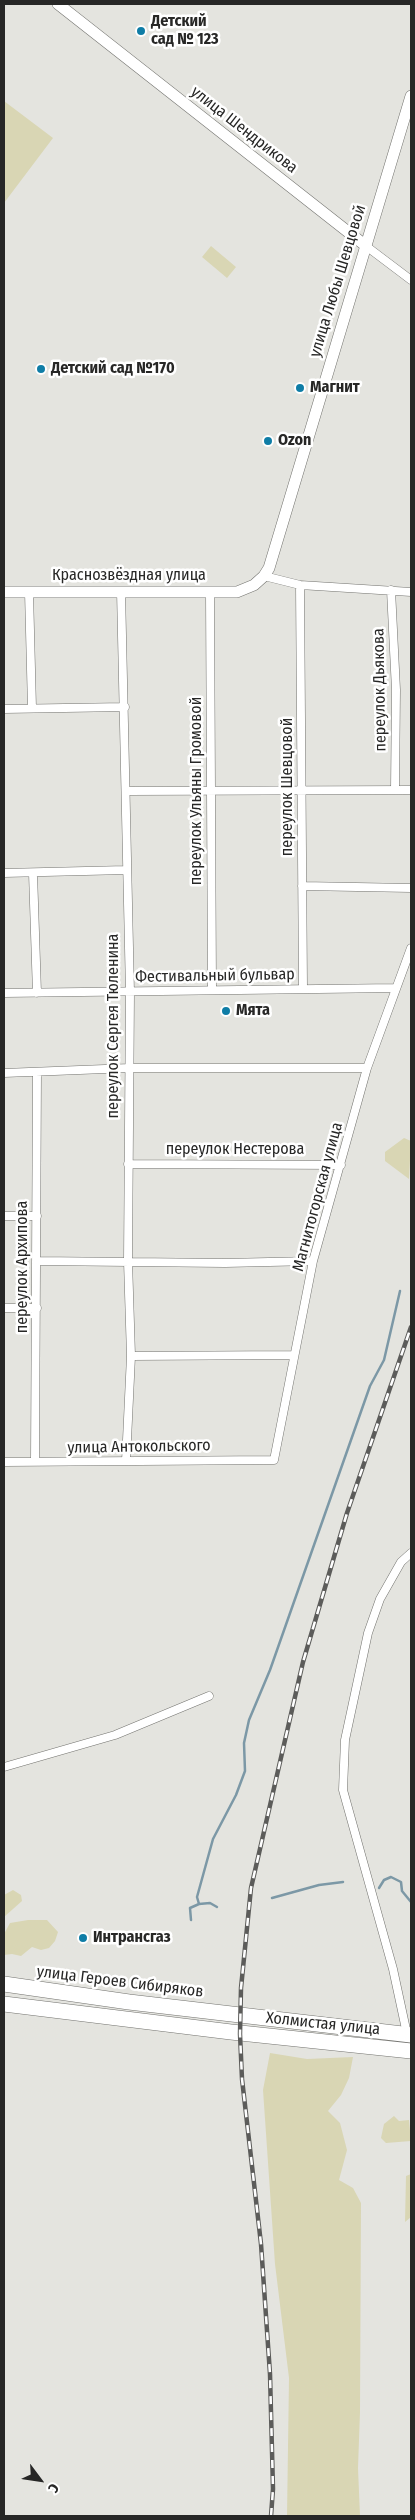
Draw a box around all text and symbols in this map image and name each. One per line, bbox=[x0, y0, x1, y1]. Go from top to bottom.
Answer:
place label: Детский сад № 123 bbox=[151, 12, 219, 50]
marker: Детский сад № 123 bbox=[135, 25, 147, 37]
street label: улица Шендрикова bbox=[187, 82, 301, 178]
street label: улица Любы Шевцовой bbox=[306, 203, 370, 359]
place label: Детский сад №170 bbox=[51, 359, 175, 379]
marker: Детский сад №170 bbox=[35, 363, 47, 375]
place label: Магнит bbox=[310, 378, 360, 398]
marker: Магнит bbox=[294, 382, 306, 394]
place label: Ozon bbox=[278, 431, 311, 451]
marker: Ozon bbox=[262, 435, 274, 447]
street label: Краснозвёздная улица bbox=[52, 566, 206, 586]
street label: переулок Дьякова bbox=[369, 628, 391, 752]
street label: переулок Ульяны Громовой bbox=[187, 697, 207, 885]
street label: переулок Шевцовой bbox=[278, 718, 298, 856]
street label: переулок Сергея Тюленина bbox=[104, 934, 124, 1118]
street label: Фестивальный бульвар bbox=[135, 965, 295, 987]
place label: Мята bbox=[236, 1001, 270, 1021]
marker: Мята bbox=[220, 1005, 232, 1017]
street label: Магнитогорская улица bbox=[289, 1120, 347, 1274]
street label: переулок Нестерова bbox=[166, 1140, 304, 1160]
street label: переулок Архипова bbox=[13, 1201, 33, 1333]
street label: улица Антокольского bbox=[67, 1436, 211, 1458]
place label: Интрансгаз bbox=[93, 1928, 171, 1948]
marker: Интрансгаз bbox=[77, 1932, 89, 1944]
street label: улица Героев Сибиряков bbox=[36, 1962, 204, 2002]
street label: Холмистая улица bbox=[265, 2008, 381, 2040]
north arrow bbox=[15, 2455, 65, 2505]
text: С bbox=[44, 2480, 62, 2496]

